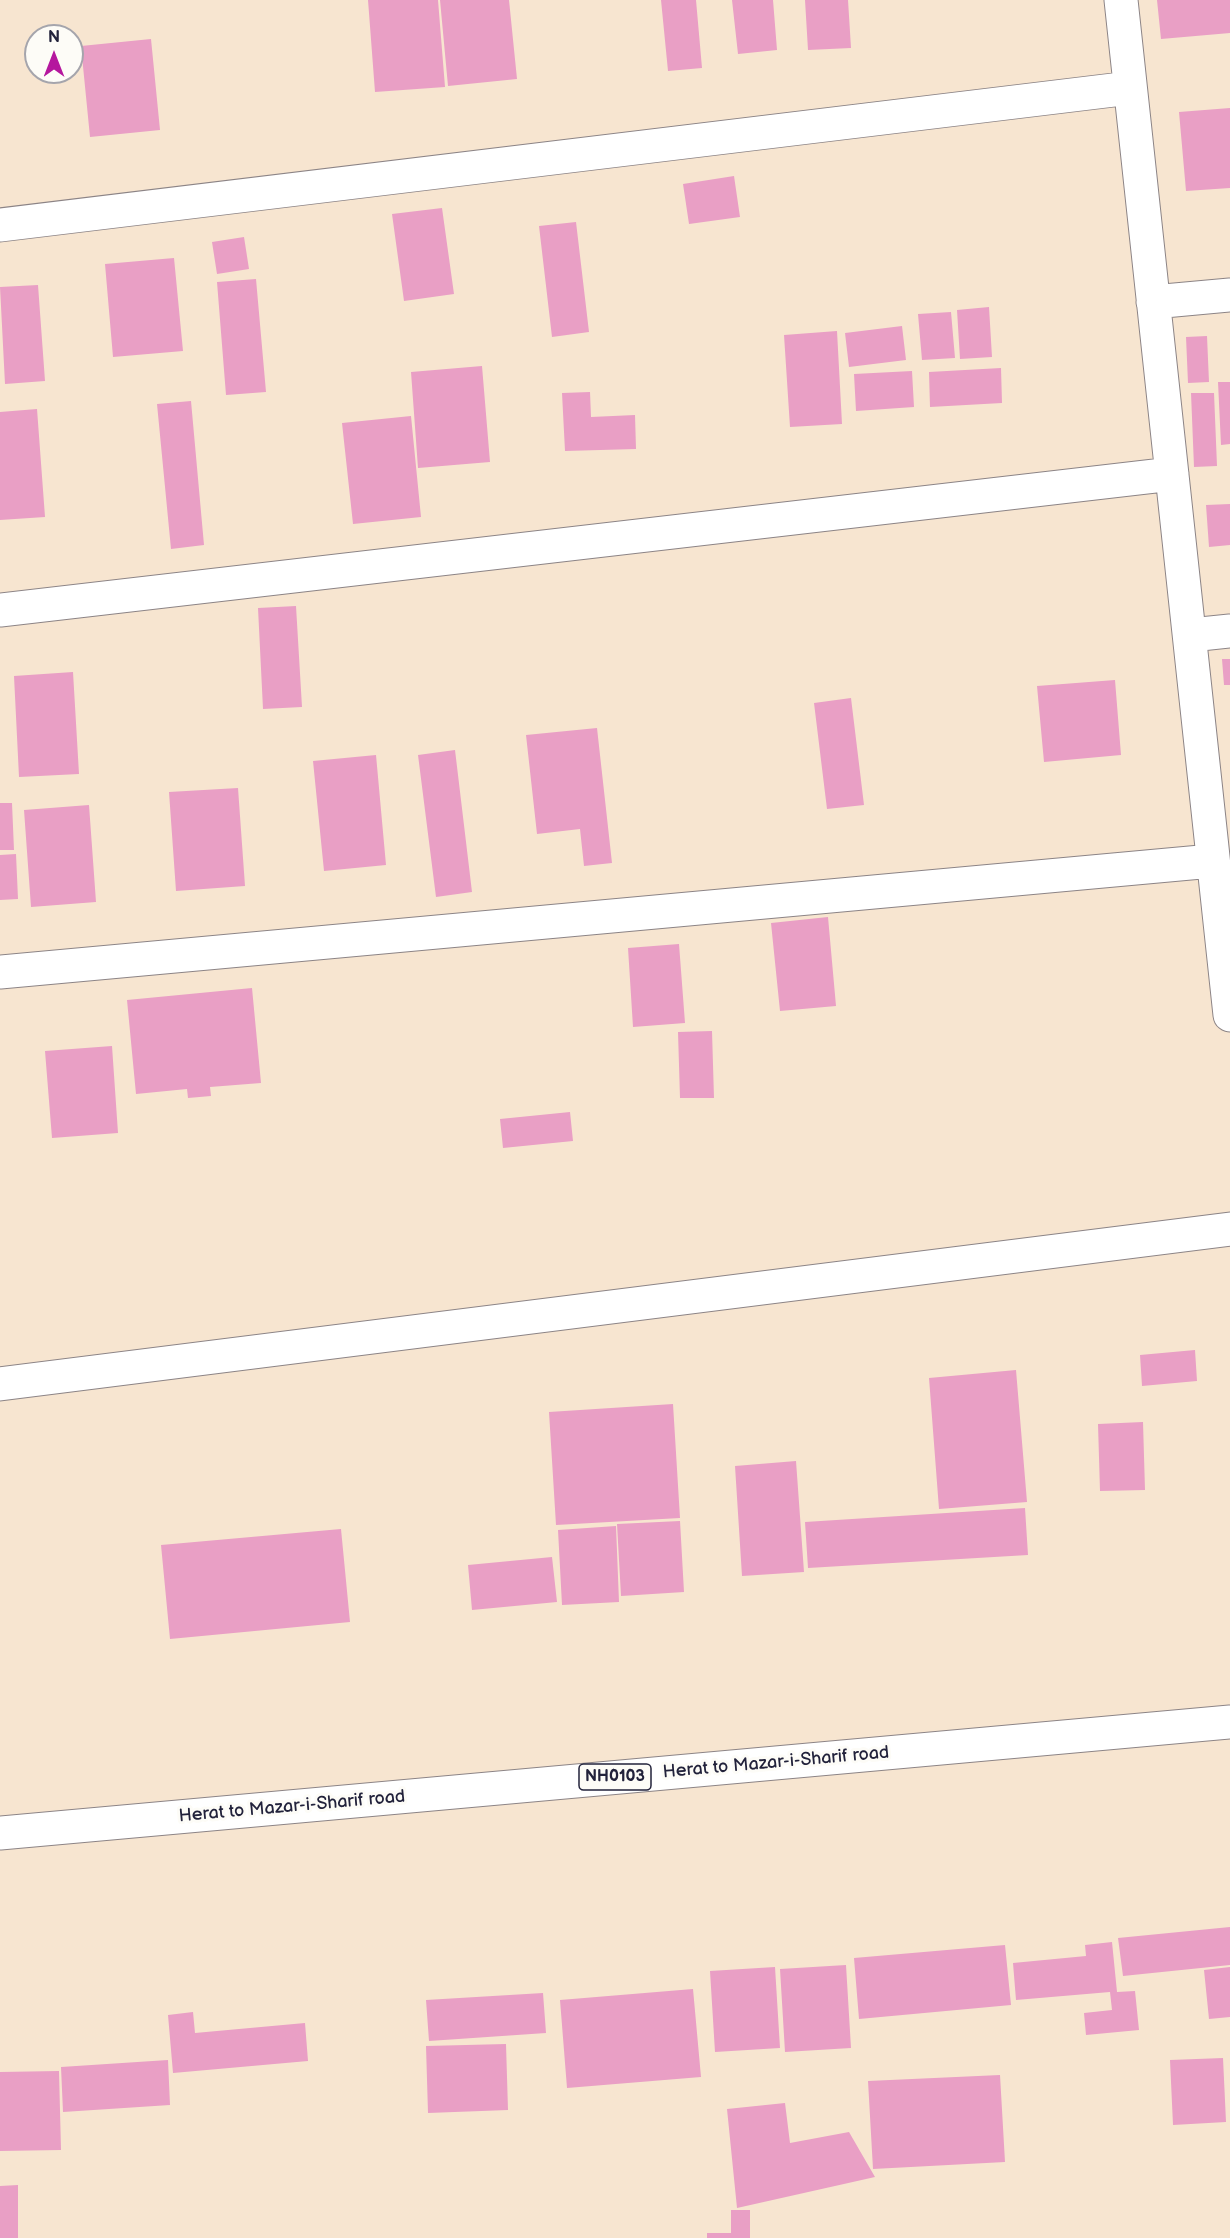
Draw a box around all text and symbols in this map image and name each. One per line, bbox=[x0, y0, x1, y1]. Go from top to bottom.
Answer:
north arrow bbox=[24, 24, 84, 84]
text: N bbox=[48, 28, 60, 47]
street label: Herat to Mazar-i-Sharif road bbox=[662, 1742, 890, 1784]
road number: NH0103 bbox=[579, 1764, 651, 1790]
street label: Herat to Mazar-i-Sharif road bbox=[178, 1786, 406, 1828]

